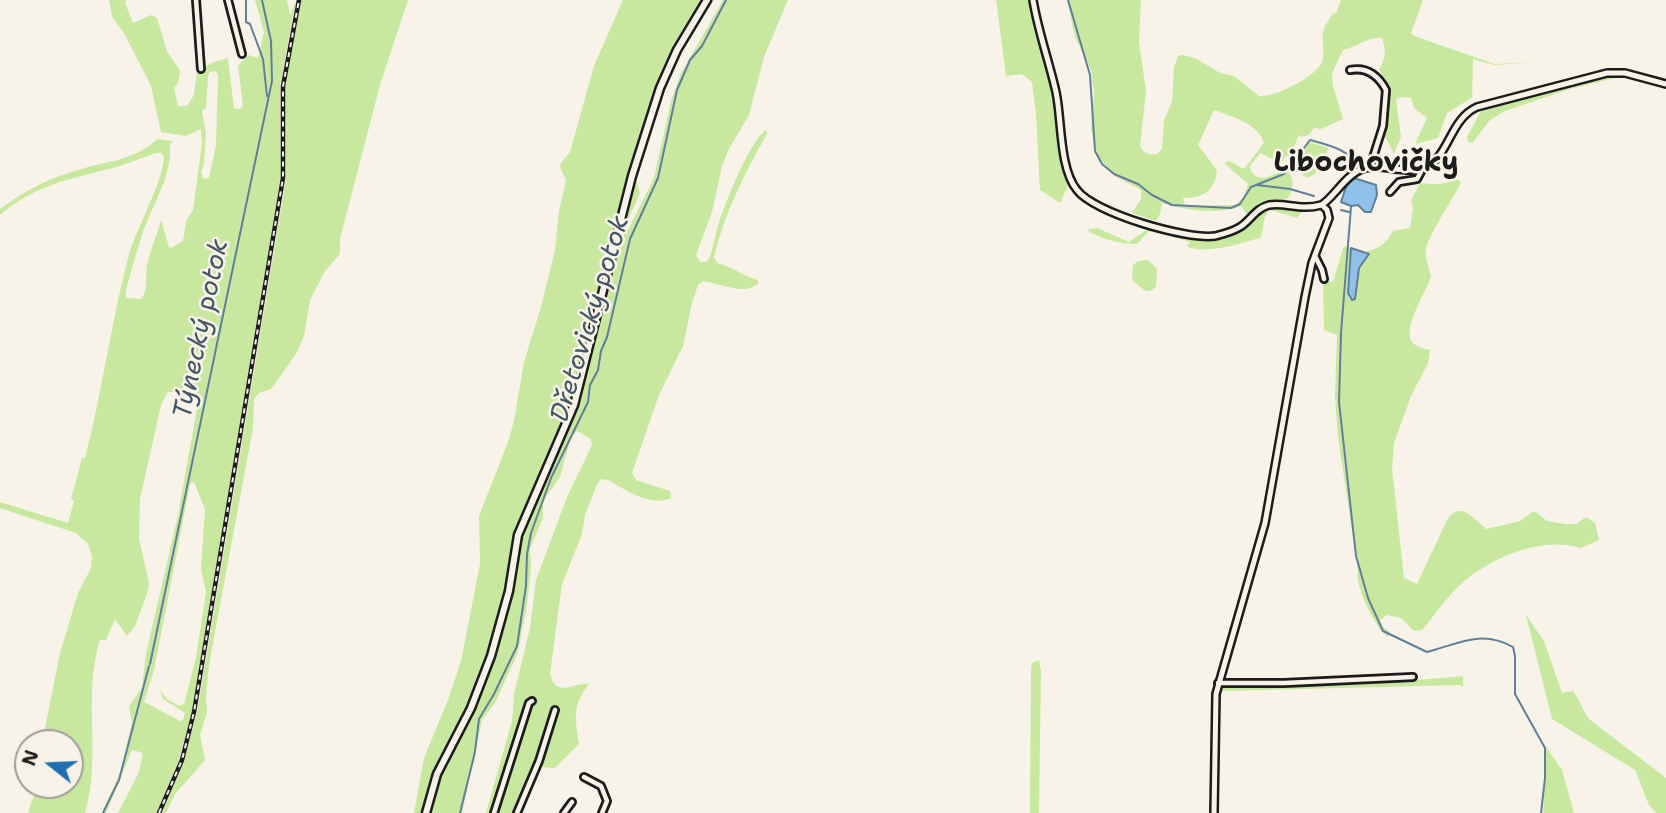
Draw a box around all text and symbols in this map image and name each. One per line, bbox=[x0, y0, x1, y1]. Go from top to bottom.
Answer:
district label: Libochovičky bbox=[1273, 147, 1459, 181]
water label: Dřetovický potok bbox=[545, 212, 637, 426]
water label: Týnecký potok bbox=[168, 236, 236, 422]
north arrow bbox=[14, 729, 84, 799]
text: N bbox=[16, 747, 45, 769]

